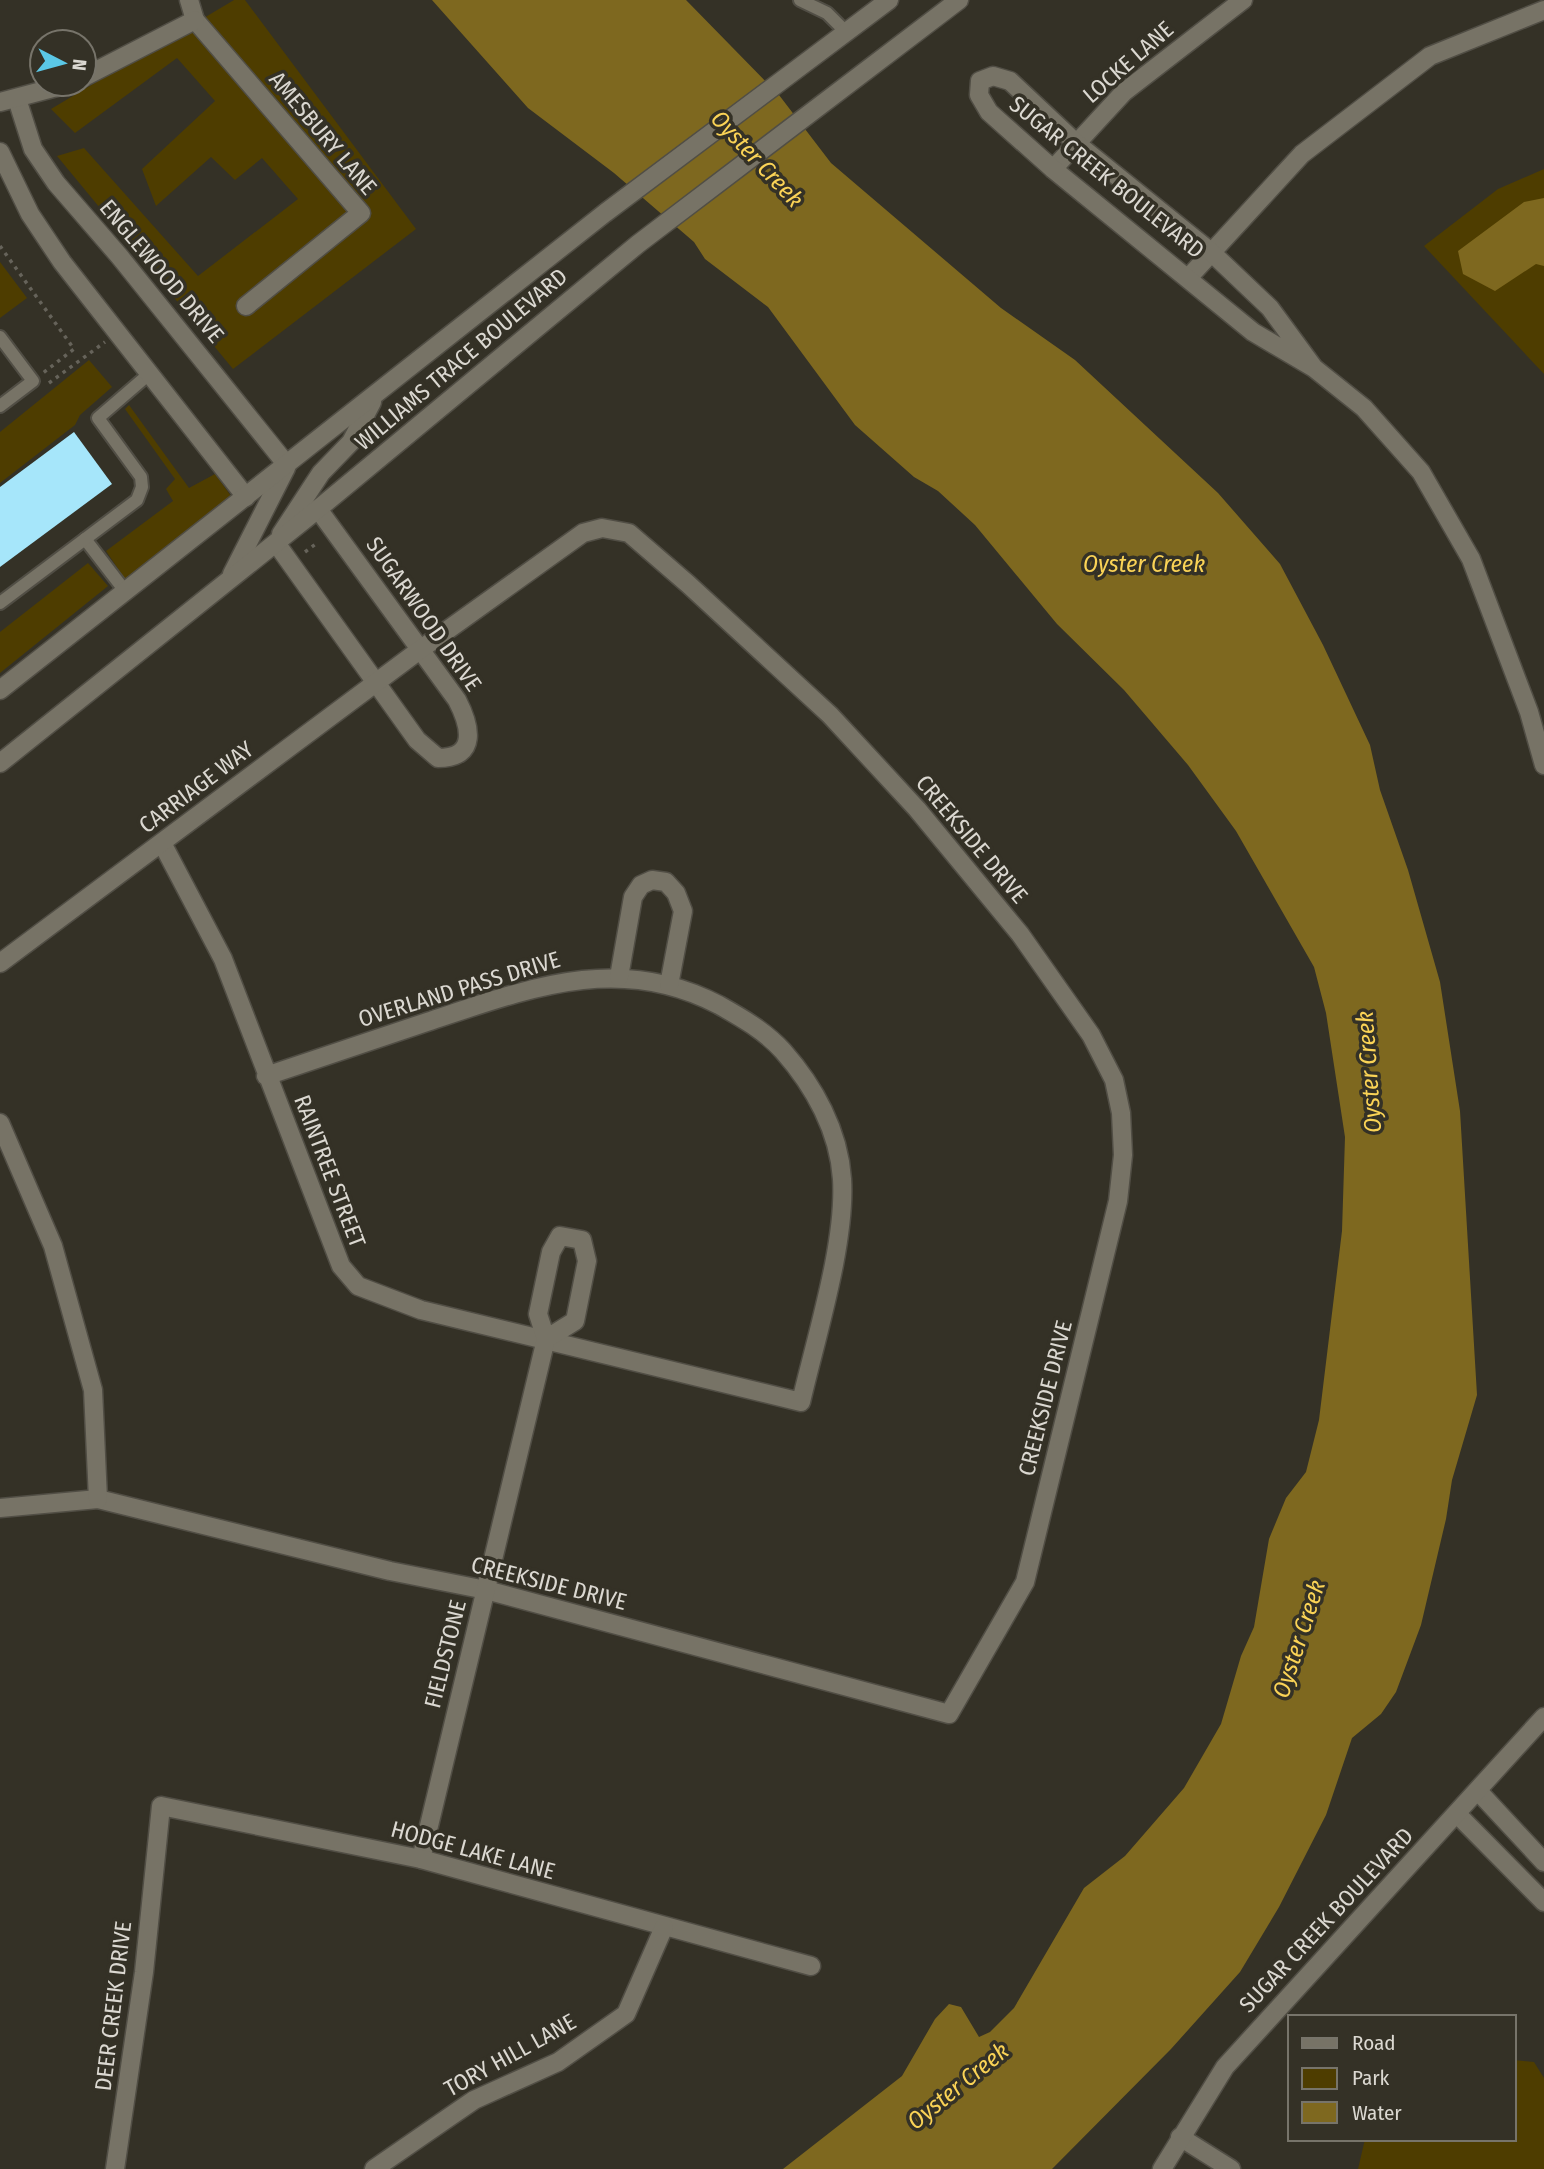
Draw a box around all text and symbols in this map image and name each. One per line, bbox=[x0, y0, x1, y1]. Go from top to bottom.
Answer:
street label: LOCKE LANE bbox=[1077, 15, 1179, 109]
north arrow bbox=[28, 28, 98, 98]
text: N bbox=[67, 58, 91, 72]
street label: AMESBURY LANE bbox=[263, 66, 383, 200]
street label: SUGAR CREEK BOULEVARD bbox=[1004, 90, 1210, 264]
water label: Oyster Creek bbox=[705, 105, 809, 213]
street label: ENGLEWOOD DRIVE bbox=[94, 194, 230, 348]
street label: WILLIAMS TRACE BOULEVARD bbox=[349, 262, 573, 456]
street label: SUGARWOOD DRIVE bbox=[360, 531, 488, 697]
water label: Oyster Creek bbox=[1083, 550, 1205, 578]
street label: CARRIAGE WAY bbox=[133, 735, 259, 839]
street label: CREEKSIDE DRIVE bbox=[910, 769, 1034, 909]
street label: OVERLAND PASS DRIVE bbox=[355, 945, 563, 1033]
water label: Oyster Creek bbox=[1351, 1010, 1387, 1134]
street label: RAINTREE STREET bbox=[288, 1091, 372, 1252]
street label: CREEKSIDE DRIVE bbox=[1012, 1317, 1078, 1479]
street label: CREEKSIDE DRIVE bbox=[468, 1550, 630, 1616]
water label: Oyster Creek bbox=[1267, 1577, 1331, 1701]
street label: FIELDSTONE bbox=[418, 1597, 472, 1711]
street label: HODGE LAKE LANE bbox=[388, 1815, 558, 1885]
street label: SUGAR CREEK BOULEVARD bbox=[1233, 1822, 1419, 2018]
street label: DEER CREEK DRIVE bbox=[89, 1920, 137, 2092]
street label: TORY HILL LANE bbox=[439, 2007, 581, 2103]
legend bbox=[1288, 2015, 1516, 2141]
text: Road bbox=[1352, 2030, 1396, 2056]
water label: Oyster Creek bbox=[902, 2037, 1014, 2135]
text: Park bbox=[1352, 2065, 1390, 2091]
text: Water bbox=[1352, 2100, 1402, 2126]

